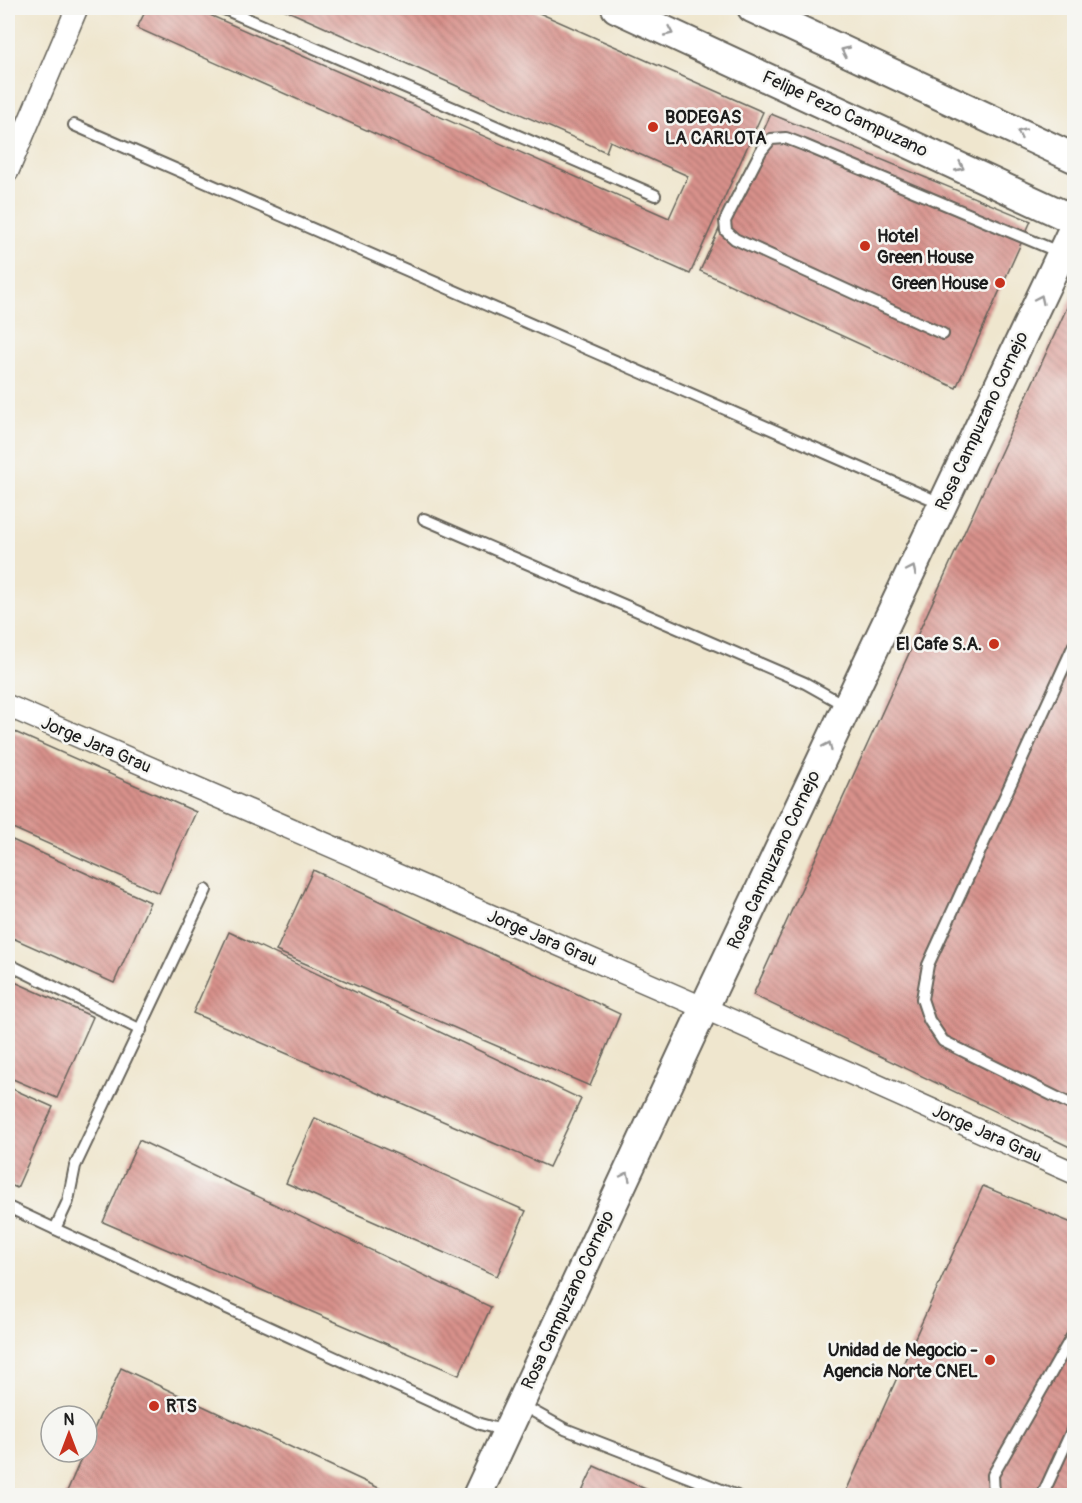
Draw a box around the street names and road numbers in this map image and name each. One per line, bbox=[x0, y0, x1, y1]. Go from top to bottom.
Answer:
street label: Felipe Pezo Campuzano bbox=[759, 66, 932, 163]
street label: Rosa Campuzano Cornejo bbox=[930, 328, 1034, 514]
street label: Jorge Jara Grau bbox=[37, 711, 155, 779]
street label: Rosa Campuzano Cornejo bbox=[722, 767, 826, 953]
street label: Jorge Jara Grau bbox=[483, 904, 601, 972]
street label: Jorge Jara Grau bbox=[929, 1100, 1045, 1168]
street label: Rosa Campuzano Cornejo bbox=[516, 1207, 620, 1393]

